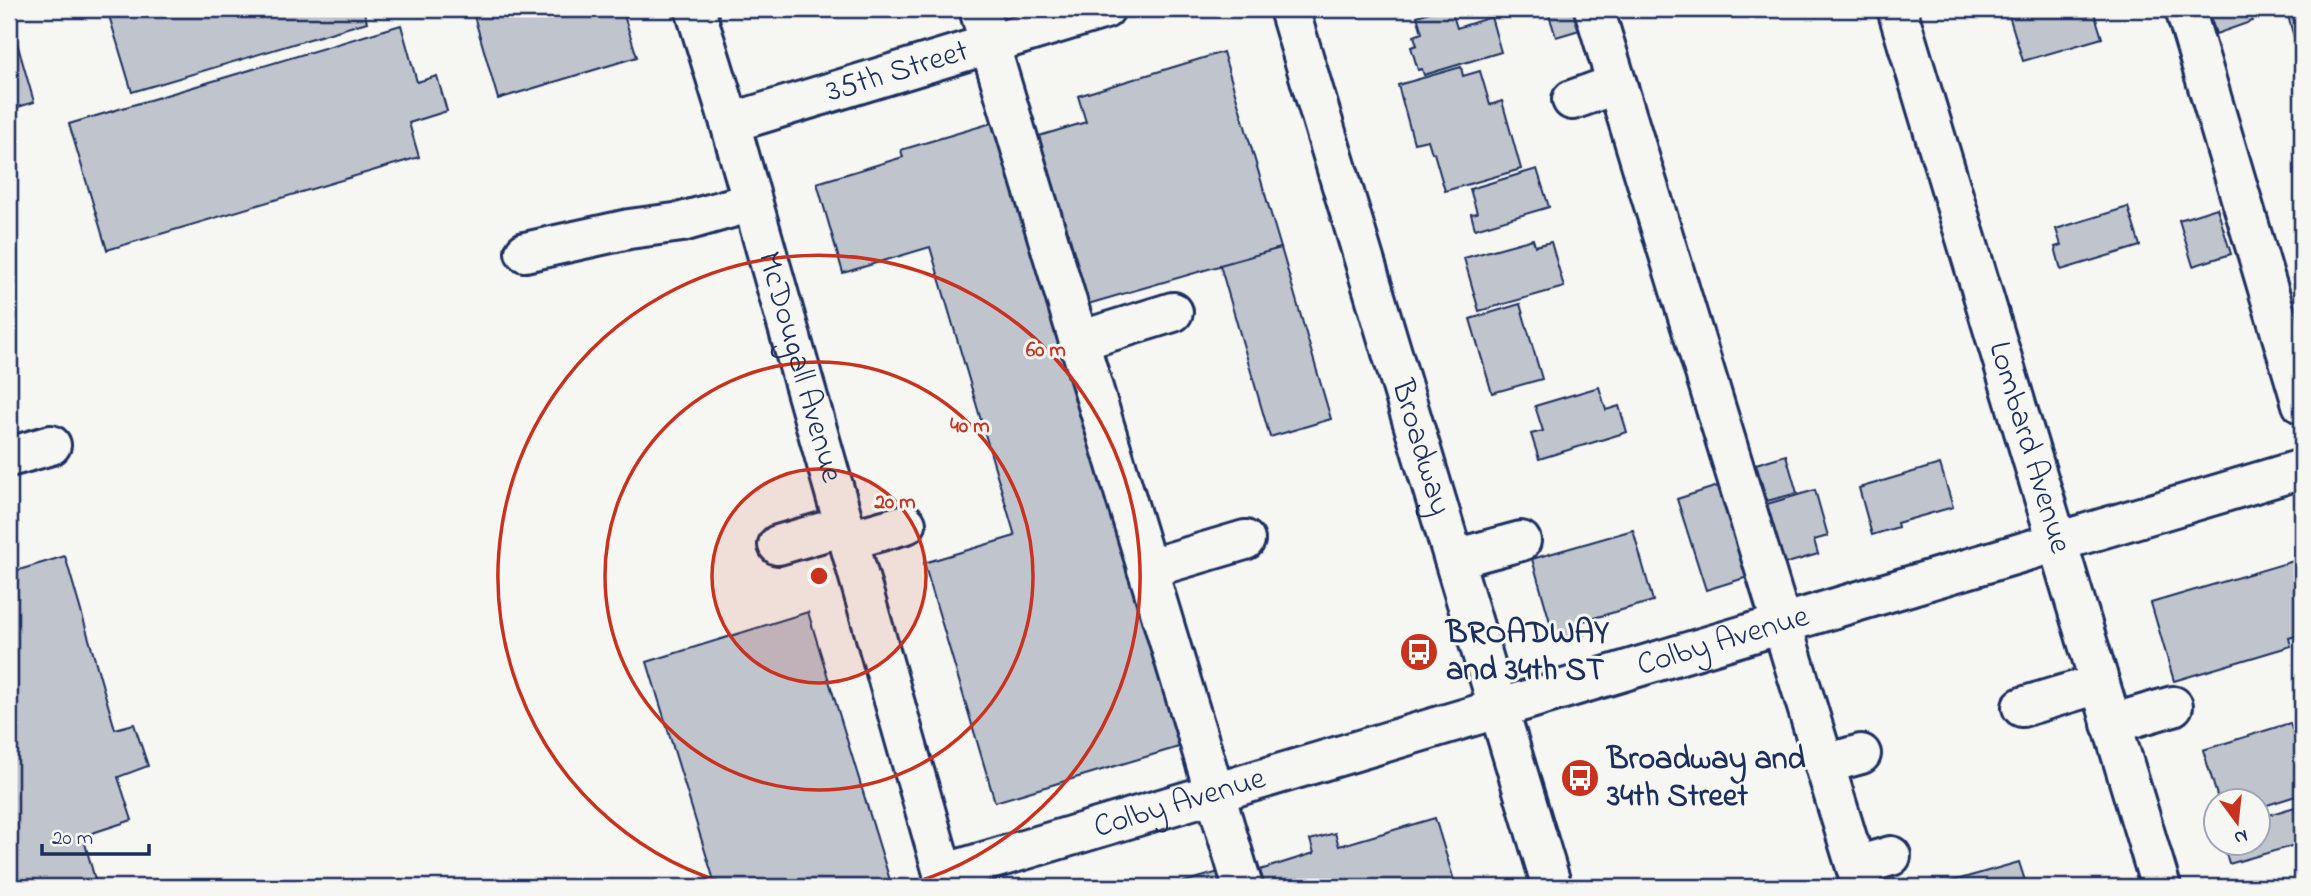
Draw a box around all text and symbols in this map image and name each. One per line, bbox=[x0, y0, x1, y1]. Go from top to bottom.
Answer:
street label: 35th Street bbox=[821, 28, 974, 116]
street label: McDougall Avenue bbox=[744, 246, 855, 489]
text: 60 m bbox=[1026, 336, 1066, 366]
street label: Lombard Avenue bbox=[1975, 336, 2083, 560]
street label: Broadway bbox=[1378, 373, 1463, 521]
text: 40 m bbox=[950, 412, 990, 442]
text: 20 m bbox=[873, 488, 916, 518]
centre of rings bbox=[807, 564, 831, 588]
street label: Colby Avenue bbox=[1632, 594, 1815, 689]
place label: BROADWAY and 34th ST bbox=[1444, 611, 1609, 695]
bus stop icon: BROADWAY and 34th ST bbox=[1398, 631, 1440, 673]
place label: Broadway and 34th Street bbox=[1605, 737, 1805, 821]
street label: Colby Avenue bbox=[1088, 755, 1272, 851]
bus stop icon: Broadway and 34th Street bbox=[1559, 757, 1601, 799]
north arrow bbox=[2202, 788, 2272, 858]
scale bar bbox=[42, 812, 149, 856]
text: N bbox=[2231, 821, 2250, 851]
text: 20 m bbox=[52, 824, 93, 854]

